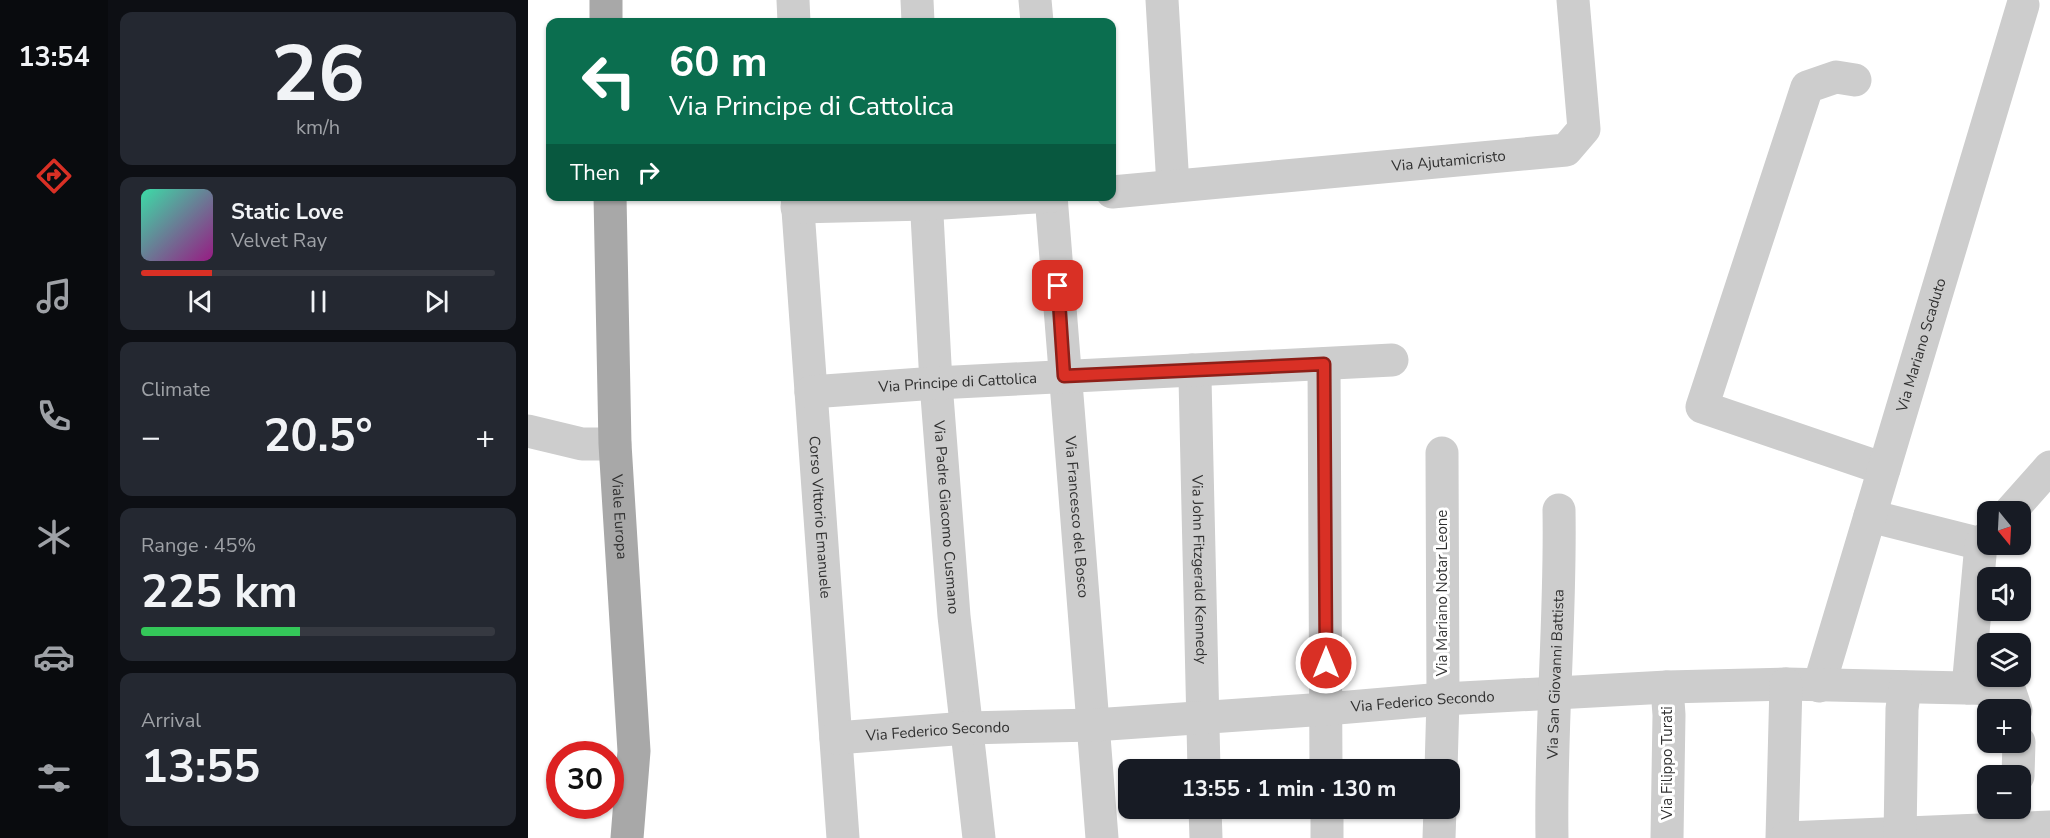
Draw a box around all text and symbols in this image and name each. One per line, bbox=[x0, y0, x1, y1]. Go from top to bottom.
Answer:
text: 26 bbox=[271, 21, 365, 128]
text: 60 m bbox=[669, 34, 768, 91]
text: 13:54 bbox=[18, 39, 90, 76]
icon: left bbox=[570, 42, 648, 120]
text: Via Principe di Cattolica bbox=[669, 88, 954, 125]
text: km/h bbox=[296, 114, 340, 141]
street label: Via Ajutamicristo bbox=[1390, 146, 1507, 176]
icon: directions bbox=[33, 155, 75, 197]
icon: right bbox=[632, 156, 665, 189]
text: Then bbox=[570, 158, 620, 188]
text: Static Love bbox=[231, 197, 344, 227]
text: Velvet Ray bbox=[231, 227, 327, 254]
pin bbox=[1032, 260, 1083, 311]
icon: arrive bbox=[1041, 269, 1074, 302]
icon: music bbox=[33, 275, 75, 317]
street label: Via Mariano Scaduto bbox=[1891, 276, 1951, 415]
icon: previous bbox=[184, 285, 217, 318]
icon: pause bbox=[302, 285, 335, 318]
icon: next bbox=[420, 285, 453, 318]
street label: Via Principe di Cattolica bbox=[877, 368, 1037, 397]
text: Climate bbox=[141, 376, 210, 403]
icon: phone bbox=[33, 395, 75, 437]
text: 20.5° bbox=[263, 406, 373, 467]
text: − bbox=[141, 415, 161, 460]
text: + bbox=[475, 415, 495, 460]
street label: Via Padre Giacomo Cusmano bbox=[929, 419, 964, 615]
street label: Via Francesco del Bosco bbox=[1060, 434, 1094, 599]
street label: Corso Vittorio Emanuele bbox=[804, 435, 836, 599]
street label: Viale Europa bbox=[607, 473, 632, 560]
street label: Via John Fitzgerald Kennedy bbox=[1187, 474, 1212, 665]
north arrow bbox=[1977, 501, 2031, 555]
map controls bbox=[1977, 501, 2031, 819]
street label: Via Mariano Notar Leone bbox=[1432, 510, 1452, 677]
icon: climate bbox=[33, 516, 75, 558]
text: Range · 45% bbox=[141, 532, 256, 559]
text: 225 km bbox=[141, 562, 298, 623]
button: sound bbox=[1977, 567, 2031, 621]
street label: Via San Giovanni Battista bbox=[1542, 589, 1569, 760]
position arrow bbox=[1294, 631, 1358, 695]
button: layers bbox=[1977, 633, 2031, 687]
icon: car bbox=[33, 636, 75, 678]
street label: Via Federico Secondo bbox=[1349, 686, 1495, 717]
button: + bbox=[1977, 699, 2031, 753]
street label: Via Filippo Turati bbox=[1657, 706, 1677, 821]
text: Arrival bbox=[141, 707, 201, 734]
street label: Via Federico Secondo bbox=[864, 717, 1010, 746]
text: 13:55 bbox=[141, 737, 260, 798]
speed limit sign: 30 bbox=[546, 741, 624, 819]
icon: filters bbox=[33, 757, 75, 799]
button: − bbox=[1977, 765, 2031, 819]
text: 13:55 · 1 min · 130 m bbox=[1182, 774, 1396, 804]

